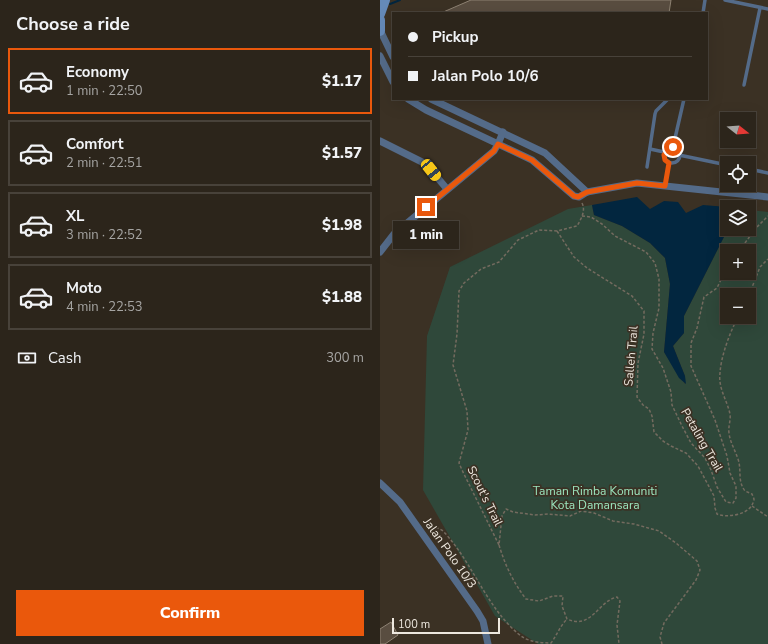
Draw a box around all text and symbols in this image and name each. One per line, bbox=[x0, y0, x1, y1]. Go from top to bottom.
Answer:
text: Choose a ride bbox=[16, 12, 130, 36]
text: Pickup bbox=[432, 27, 478, 47]
text: Economy bbox=[66, 62, 129, 82]
icon: car bbox=[18, 63, 54, 99]
text: Jalan Polo 10/6 bbox=[432, 66, 539, 86]
text: $1.17 bbox=[322, 71, 362, 91]
text: 1 min · 22:50 bbox=[66, 82, 142, 100]
north arrow bbox=[720, 112, 756, 148]
map controls bbox=[720, 112, 756, 324]
text: Comfort bbox=[66, 134, 123, 154]
icon: car bbox=[18, 135, 54, 171]
route start bbox=[664, 138, 682, 156]
text: $1.57 bbox=[322, 143, 362, 163]
text: 2 min · 22:51 bbox=[66, 154, 142, 172]
button: locate bbox=[720, 156, 756, 192]
car bbox=[419, 157, 443, 183]
route end bbox=[417, 198, 435, 216]
button: layers bbox=[720, 200, 756, 236]
text: XL bbox=[66, 206, 85, 226]
icon: car bbox=[18, 207, 54, 243]
text: $1.98 bbox=[322, 215, 362, 235]
callout: 1 min bbox=[393, 221, 459, 249]
text: 3 min · 22:52 bbox=[66, 226, 142, 244]
text: 1 min bbox=[409, 226, 443, 244]
button: + bbox=[720, 244, 756, 280]
text: Moto bbox=[66, 278, 102, 298]
icon: car bbox=[18, 279, 54, 315]
text: $1.88 bbox=[322, 287, 362, 307]
button: − bbox=[720, 288, 756, 324]
text: 4 min · 22:53 bbox=[66, 298, 142, 316]
street label: Salleh Trail bbox=[620, 325, 642, 387]
icon: cash bbox=[16, 347, 38, 369]
text: Cash bbox=[48, 348, 82, 368]
text: 300 m bbox=[326, 349, 364, 367]
street label: Petaling Trail bbox=[677, 405, 727, 475]
street label: Scout's Trail bbox=[464, 463, 507, 529]
park label: Taman Rimba Komuniti Kota Damansara bbox=[533, 483, 657, 513]
street label: Jalan Polo 10/3 bbox=[419, 514, 480, 591]
button: Confirm bbox=[16, 590, 364, 636]
scale bar bbox=[392, 616, 500, 635]
text: 100 m bbox=[398, 617, 430, 632]

